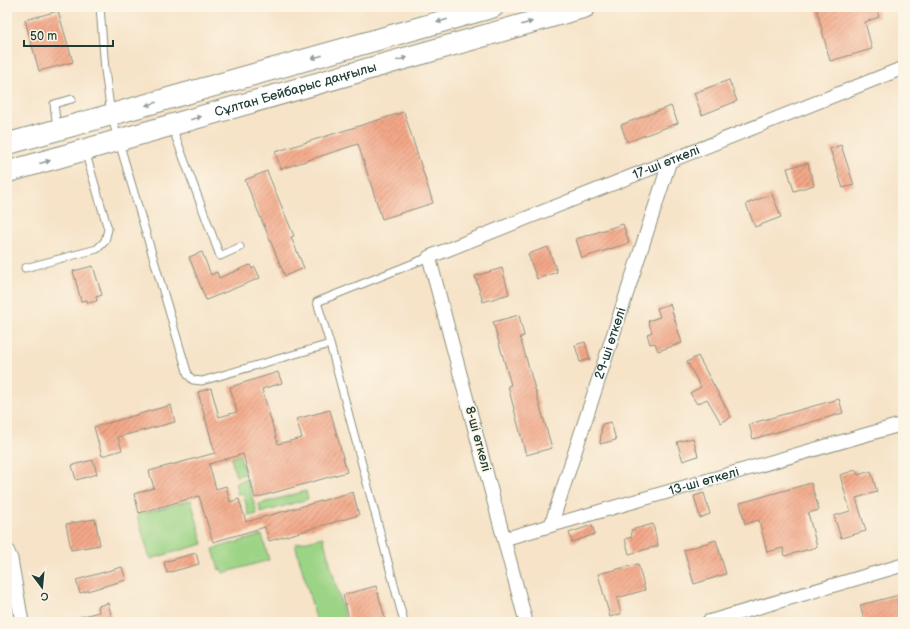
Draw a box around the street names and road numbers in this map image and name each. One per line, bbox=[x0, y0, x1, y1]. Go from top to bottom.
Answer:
street label: Сұлтан Бейбарыс даңғылы bbox=[213, 59, 378, 120]
street label: 17-ші өткелі bbox=[630, 142, 702, 183]
street label: 29-ші өткелі bbox=[591, 306, 630, 381]
street label: 8-ші өткелі bbox=[462, 405, 494, 473]
street label: 13-ші өткелі bbox=[667, 464, 741, 499]

